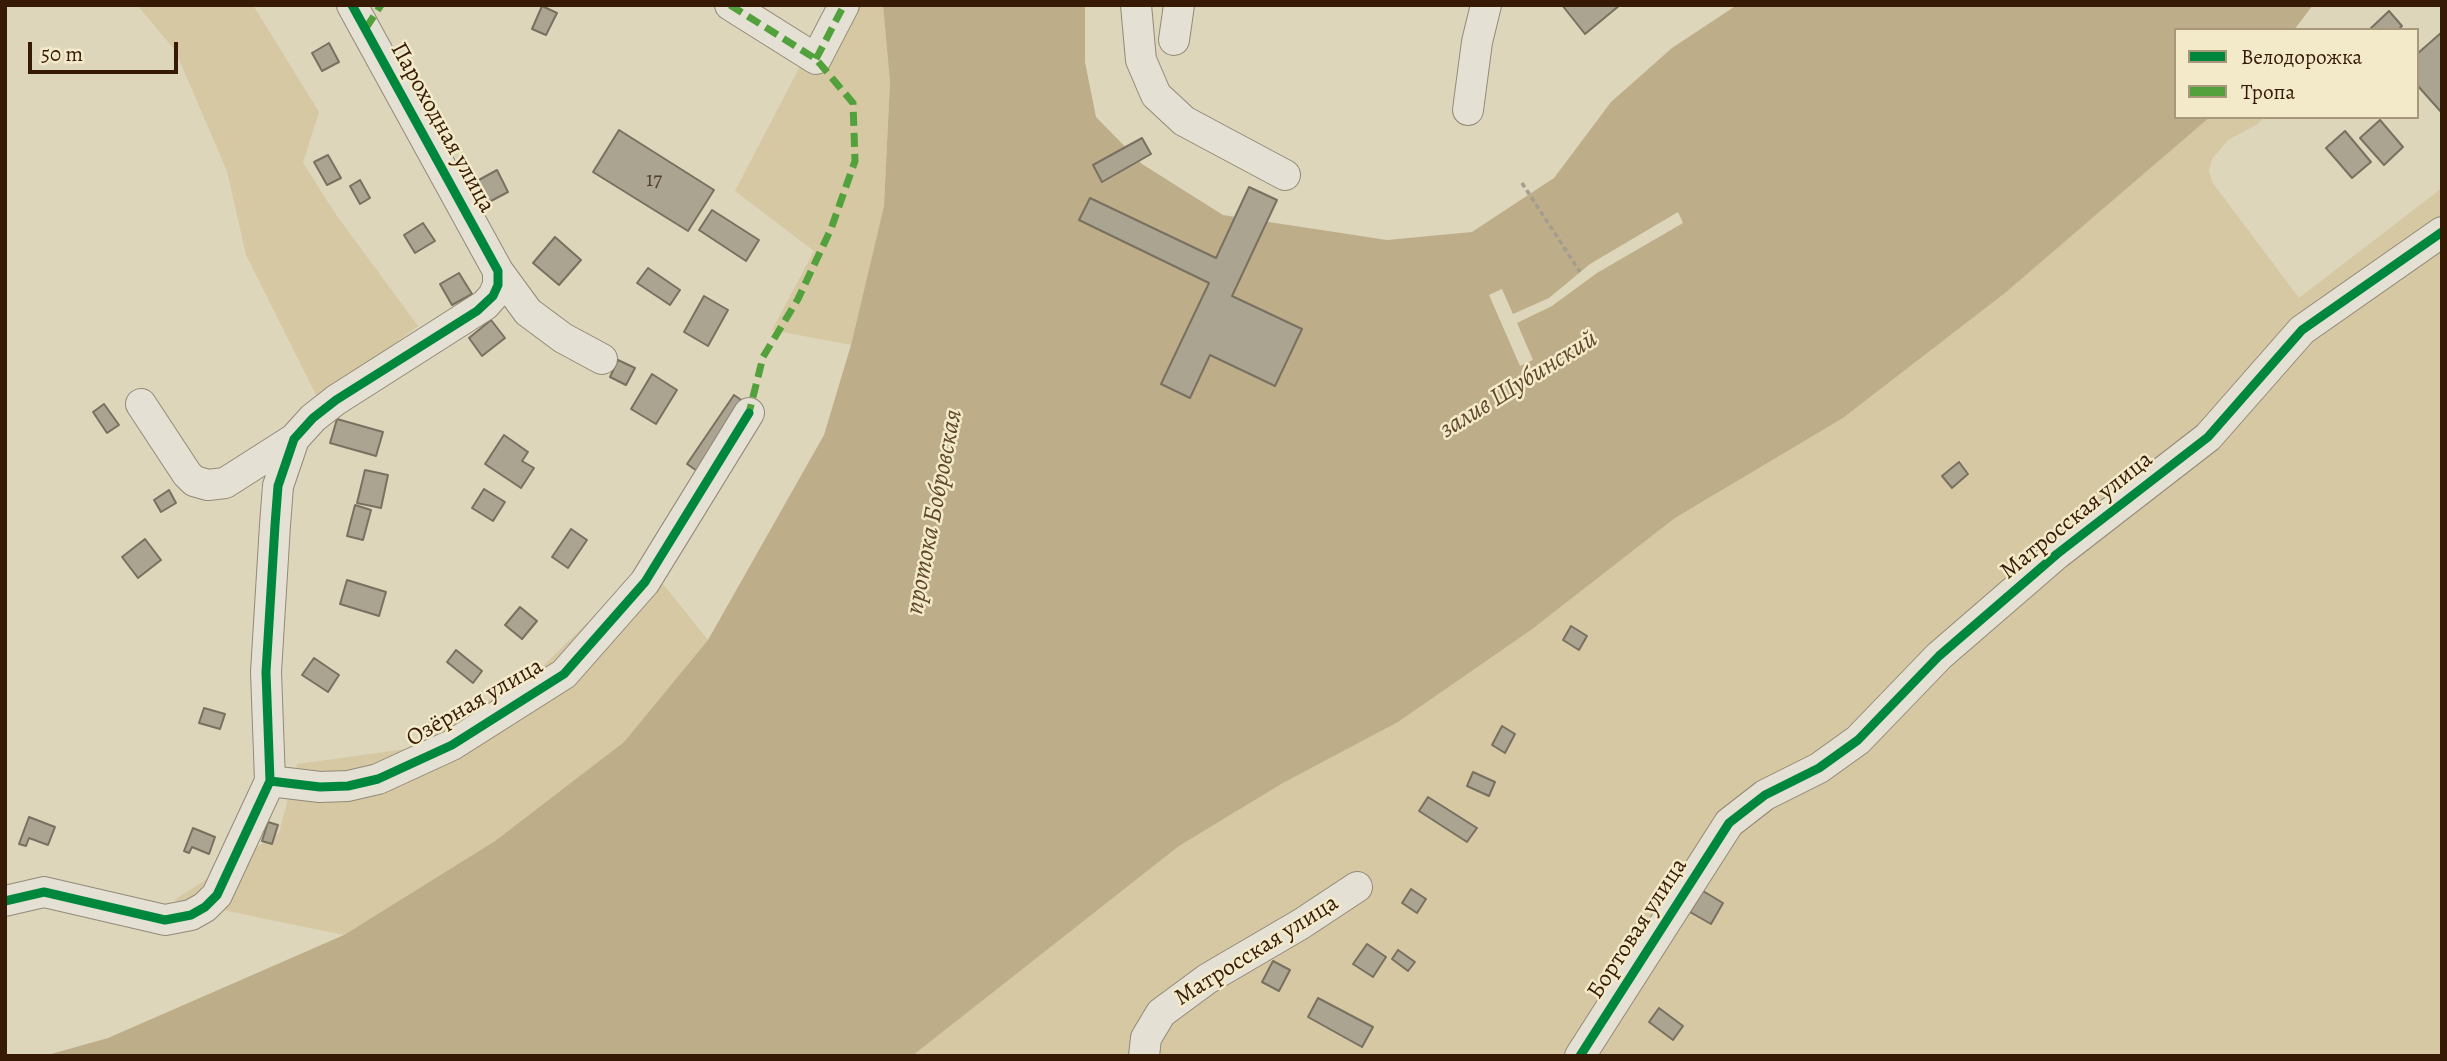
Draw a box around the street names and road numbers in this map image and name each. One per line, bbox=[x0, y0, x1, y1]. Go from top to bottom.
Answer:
street label: Пароходная улица bbox=[383, 38, 501, 218]
street label: Матросская улица bbox=[1995, 446, 2159, 586]
street label: Озёрная улица bbox=[401, 652, 549, 754]
street label: Бортовая улица bbox=[1582, 853, 1694, 1005]
street label: Матросская улица bbox=[1170, 889, 1344, 1013]

